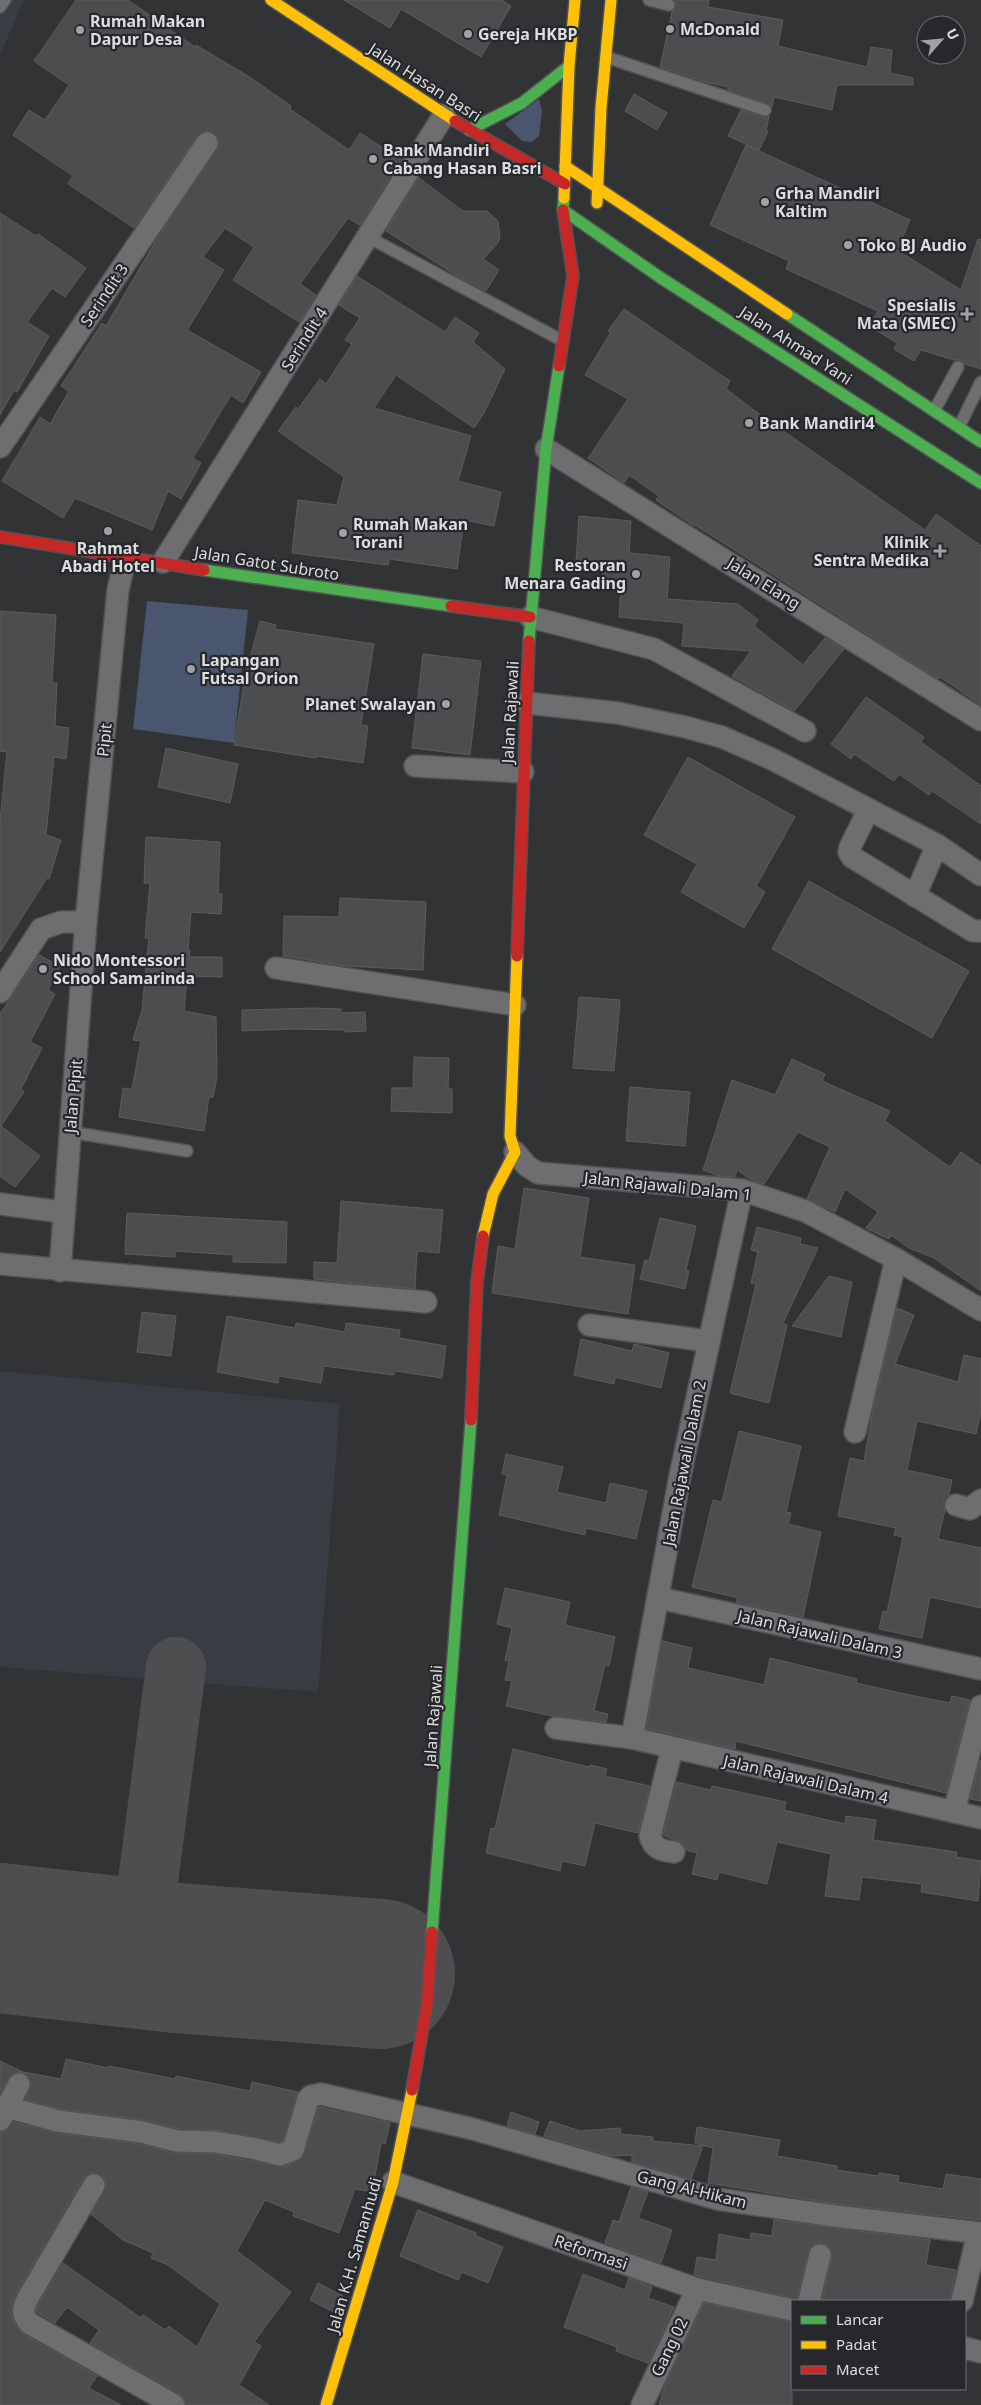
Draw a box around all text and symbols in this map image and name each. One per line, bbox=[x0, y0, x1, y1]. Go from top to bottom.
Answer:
place label: Rumah Makan Dapur Desa bbox=[90, 10, 205, 50]
north arrow bbox=[916, 15, 966, 65]
place label: McDonald bbox=[680, 18, 760, 40]
place label: Gereja HKBP bbox=[478, 23, 578, 45]
marker: McDonald bbox=[664, 23, 676, 35]
marker: Rumah Makan Dapur Desa bbox=[74, 24, 86, 36]
text: U bbox=[942, 25, 964, 43]
marker: Gereja HKBP bbox=[462, 28, 474, 40]
street label: Jalan Hasan Basri bbox=[363, 36, 485, 127]
place label: Bank Mandiri Cabang Hasan Basri bbox=[383, 139, 541, 179]
marker: Bank Mandiri Cabang Hasan Basri bbox=[367, 153, 379, 165]
place label: Grha Mandiri Kaltim bbox=[775, 182, 880, 222]
marker: Grha Mandiri Kaltim bbox=[759, 196, 771, 208]
place label: Toko BJ Audio bbox=[858, 234, 967, 256]
marker: Toko BJ Audio bbox=[842, 239, 854, 251]
street label: Serindit 3 bbox=[75, 259, 133, 331]
place label: Spesialis Mata (SMEC) bbox=[857, 294, 956, 334]
street label: Jalan Ahmad Yani bbox=[734, 299, 856, 390]
street label: Serindit 4 bbox=[276, 303, 332, 375]
marker: Spesialis Mata (SMEC) bbox=[960, 307, 974, 321]
place label: Bank Mandiri4 bbox=[759, 412, 875, 434]
marker: Bank Mandiri4 bbox=[743, 417, 755, 429]
place label: Rumah Makan Torani bbox=[353, 513, 468, 553]
marker: Rahmat Abadi Hotel bbox=[102, 525, 114, 537]
marker: Rumah Makan Torani bbox=[337, 527, 349, 539]
place label: Klinik Sentra Medika bbox=[814, 531, 929, 571]
place label: Rahmat Abadi Hotel bbox=[61, 537, 155, 577]
street label: Jalan Gatot Subroto bbox=[191, 540, 341, 585]
marker: Klinik Sentra Medika bbox=[933, 544, 947, 558]
street label: Jalan Elang bbox=[722, 551, 805, 614]
place label: Restoran Menara Gading bbox=[504, 554, 626, 594]
marker: Restoran Menara Gading bbox=[630, 568, 642, 580]
place label: Lapangan Futsal Orion bbox=[201, 649, 299, 689]
street label: Jalan Rajawali bbox=[496, 660, 524, 766]
marker: Lapangan Futsal Orion bbox=[185, 663, 197, 675]
place label: Planet Swalayan bbox=[305, 693, 436, 715]
marker: Planet Swalayan bbox=[440, 698, 452, 710]
street label: Pipit bbox=[91, 722, 117, 758]
place label: Nido Montessori School Samarinda bbox=[53, 949, 195, 989]
marker: Nido Montessori School Samarinda bbox=[37, 963, 49, 975]
street label: Jalan Pipit bbox=[59, 1058, 87, 1136]
street label: Jalan Rajawali Dalam 1 bbox=[581, 1166, 753, 1206]
street label: Jalan Rajawali Dalam 2 bbox=[657, 1378, 711, 1550]
street label: Jalan Rajawali Dalam 3 bbox=[733, 1604, 905, 1664]
street label: Jalan Rajawali bbox=[418, 1664, 448, 1770]
street label: Jalan Rajawali Dalam 4 bbox=[719, 1749, 891, 1809]
street label: Gang Al-Hikam bbox=[635, 2165, 749, 2213]
street label: Jalan K.H. Samanhudi bbox=[321, 2175, 387, 2337]
street label: Reformasi bbox=[551, 2229, 631, 2275]
legend bbox=[791, 2300, 966, 2390]
text: Lancar bbox=[836, 2309, 883, 2329]
street label: Gang 02 bbox=[645, 2314, 693, 2380]
text: Padat bbox=[836, 2334, 877, 2354]
text: Macet bbox=[836, 2359, 880, 2379]

